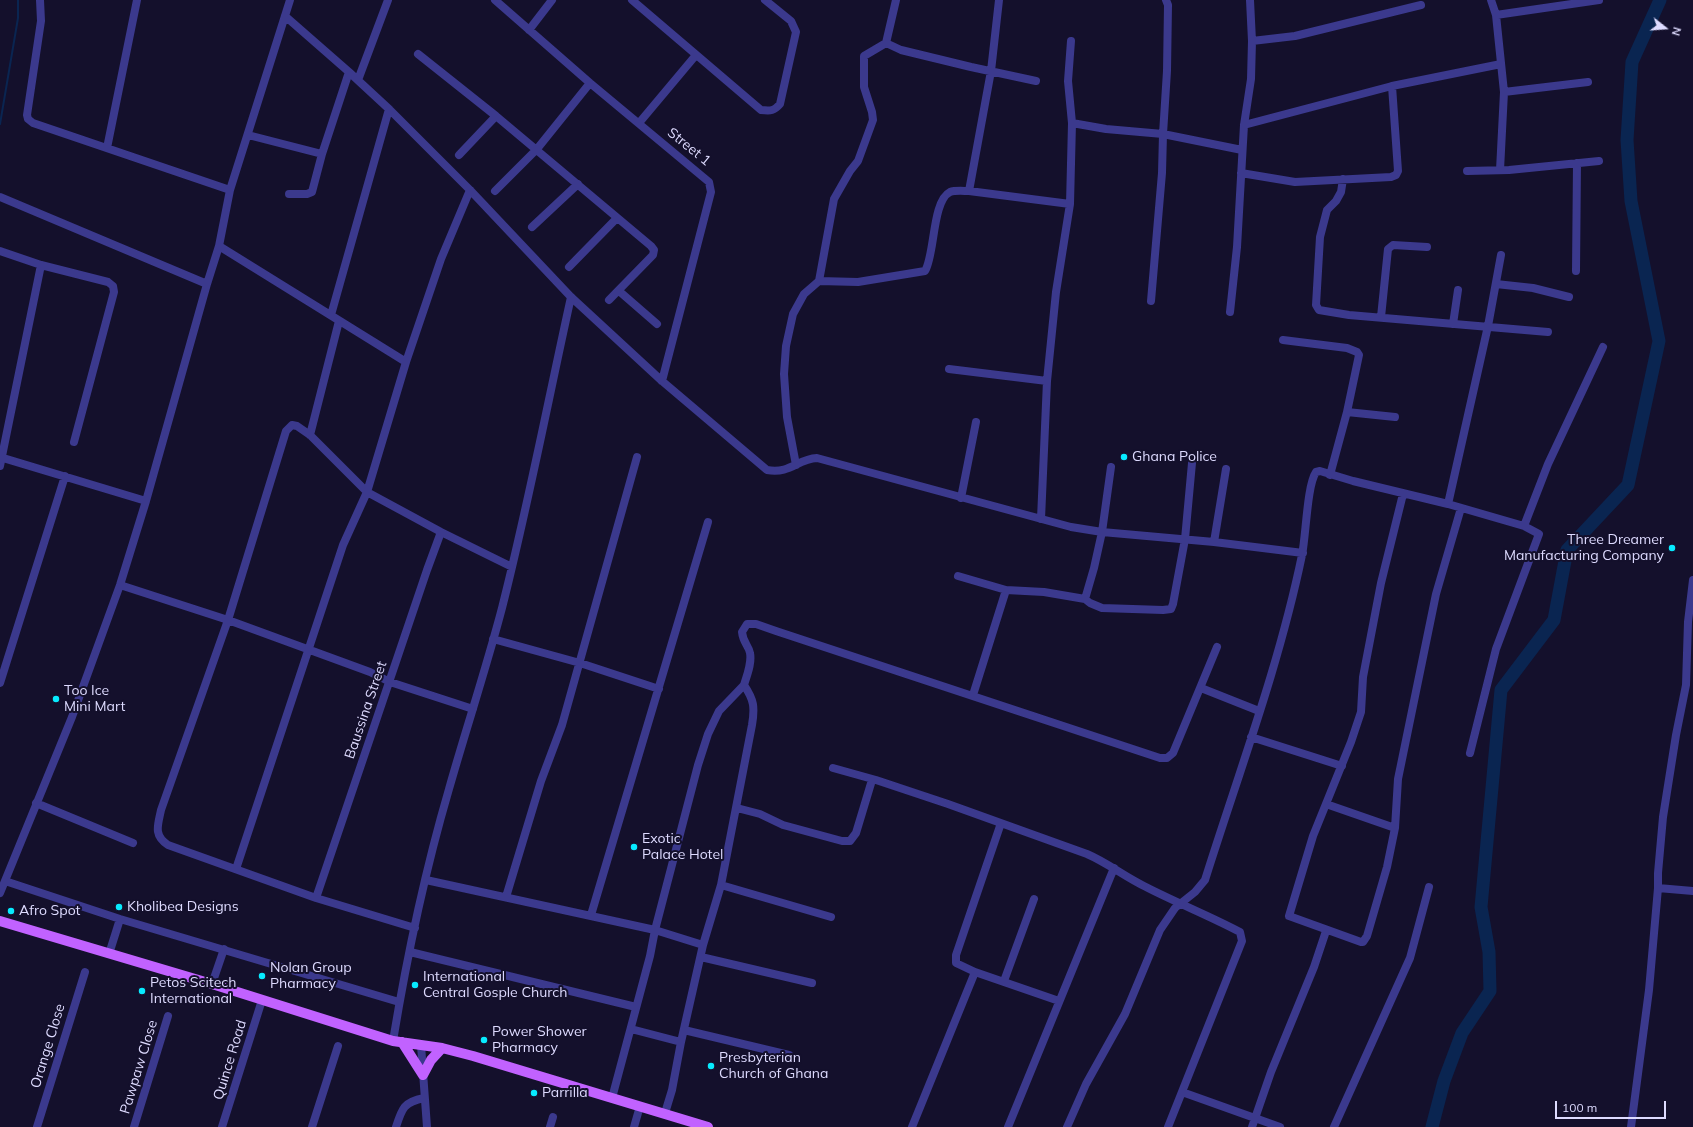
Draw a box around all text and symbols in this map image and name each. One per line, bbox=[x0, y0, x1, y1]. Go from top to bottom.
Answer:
north arrow bbox=[1645, 8, 1685, 48]
text: N bbox=[1669, 25, 1684, 38]
street label: Street 1 bbox=[664, 124, 714, 170]
place label: Ghana Police bbox=[1132, 449, 1217, 465]
marker: Ghana Police bbox=[1119, 452, 1129, 462]
place label: Three Dreamer Manufacturing Company bbox=[1504, 532, 1664, 564]
marker: Three Dreamer Manufacturing Company bbox=[1667, 543, 1677, 553]
street label: Baussina Street bbox=[341, 659, 391, 761]
place label: Too Ice Mini Mart bbox=[64, 683, 125, 716]
marker: Too Ice Mini Mart bbox=[51, 694, 61, 704]
place label: Exotic Palace Hotel bbox=[642, 831, 723, 864]
marker: Exotic Palace Hotel bbox=[629, 842, 639, 852]
place label: Kholibea Designs bbox=[127, 899, 239, 915]
marker: Kholibea Designs bbox=[114, 902, 124, 912]
place label: Afro Spot bbox=[19, 903, 81, 919]
marker: Afro Spot bbox=[6, 906, 16, 916]
place label: Nolan Group Pharmacy bbox=[270, 960, 352, 992]
place label: International Central Gosple Church bbox=[423, 969, 567, 1002]
marker: Nolan Group Pharmacy bbox=[257, 971, 267, 981]
place label: Petos Scitech International bbox=[150, 975, 236, 1008]
marker: International Central Gosple Church bbox=[410, 980, 420, 990]
marker: Petos Scitech International bbox=[137, 986, 147, 996]
street label: Orange Close bbox=[27, 1002, 69, 1090]
street label: Pawpaw Close bbox=[117, 1018, 161, 1116]
street label: Quince Road bbox=[210, 1018, 250, 1102]
place label: Power Shower Pharmacy bbox=[492, 1024, 587, 1056]
marker: Power Shower Pharmacy bbox=[479, 1035, 489, 1045]
place label: Presbyterian Church of Ghana bbox=[719, 1050, 828, 1082]
marker: Presbyterian Church of Ghana bbox=[706, 1061, 716, 1071]
place label: Parrilla bbox=[542, 1085, 588, 1101]
marker: Parrilla bbox=[529, 1088, 539, 1098]
scale bar bbox=[1557, 1093, 1668, 1119]
text: 100 m bbox=[1562, 1100, 1597, 1115]

